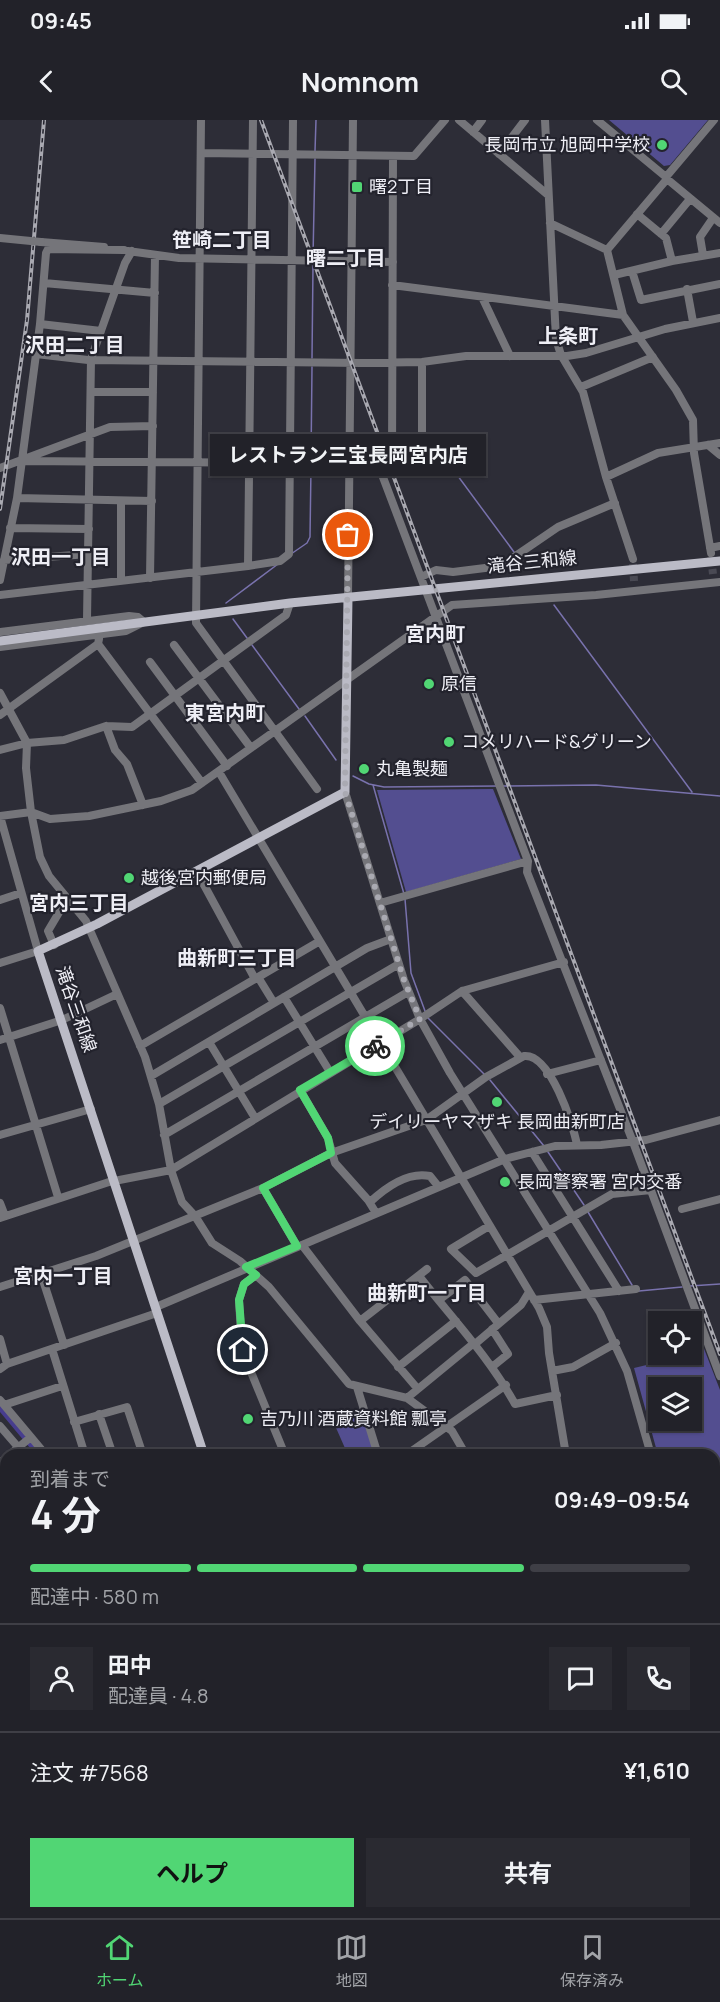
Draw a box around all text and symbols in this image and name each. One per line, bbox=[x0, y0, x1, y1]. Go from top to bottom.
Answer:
text: 09:45 bbox=[30, 6, 92, 36]
text: Nomnom bbox=[301, 63, 419, 100]
icon: back bbox=[30, 65, 63, 98]
icon: search bbox=[657, 65, 690, 98]
place label: 長岡市立 旭岡中学校 bbox=[484, 132, 650, 156]
marker: 長岡市立 旭岡中学校 bbox=[655, 138, 669, 152]
place label: 曙2丁目 bbox=[369, 174, 433, 198]
marker: 曙2丁目 bbox=[350, 180, 364, 194]
district label: 笹崎二丁目 bbox=[172, 226, 272, 253]
district label: 曙二丁目 bbox=[306, 244, 386, 271]
district label: 上条町 bbox=[538, 322, 598, 349]
district label: 沢田二丁目 bbox=[25, 331, 125, 358]
callout: レストラン三宝長岡宮内店 bbox=[210, 433, 486, 475]
text: レストラン三宝長岡宮内店 bbox=[228, 441, 468, 468]
pin bbox=[322, 509, 373, 560]
icon: bag bbox=[331, 518, 364, 551]
district label: 沢田一丁目 bbox=[11, 543, 111, 570]
street label: 滝谷三和線 bbox=[486, 544, 578, 578]
district label: 宮内町 bbox=[405, 620, 465, 647]
place label: 原信 bbox=[441, 671, 477, 695]
marker: 原信 bbox=[422, 677, 436, 691]
district label: 東宮内町 bbox=[185, 699, 265, 726]
place label: コメリハード&グリーン bbox=[461, 729, 652, 753]
marker: コメリハード&グリーン bbox=[442, 735, 456, 749]
place label: 丸亀製麺 bbox=[376, 756, 448, 780]
marker: 丸亀製麺 bbox=[357, 762, 371, 776]
place label: 越後宮内郵便局 bbox=[141, 865, 267, 889]
marker: 越後宮内郵便局 bbox=[122, 871, 136, 885]
district label: 宮内三丁目 bbox=[29, 889, 129, 916]
district label: 曲新町三丁目 bbox=[177, 944, 297, 971]
street label: 滝谷三和線 bbox=[51, 962, 103, 1055]
courier bbox=[345, 1016, 405, 1076]
icon: bike bbox=[359, 1030, 392, 1063]
marker: デイリーヤマザキ 長岡曲新町店 bbox=[490, 1095, 504, 1109]
place label: デイリーヤマザキ 長岡曲新町店 bbox=[369, 1109, 625, 1133]
place label: 長岡警察署 宮内交番 bbox=[517, 1169, 683, 1193]
marker: 長岡警察署 宮内交番 bbox=[498, 1175, 512, 1189]
district label: 宮内一丁目 bbox=[13, 1262, 113, 1289]
district label: 曲新町一丁目 bbox=[367, 1279, 487, 1306]
map controls bbox=[648, 1311, 702, 1431]
button: locate bbox=[648, 1311, 702, 1365]
pin bbox=[217, 1324, 268, 1375]
icon: home bbox=[226, 1333, 259, 1366]
button: layers bbox=[648, 1377, 702, 1431]
place label: 吉乃川 酒蔵資料館 瓢亭 bbox=[260, 1406, 447, 1430]
marker: 吉乃川 酒蔵資料館 瓢亭 bbox=[241, 1412, 255, 1426]
text: 到着まで bbox=[30, 1465, 110, 1492]
text: 09:49–09:54 bbox=[554, 1485, 690, 1515]
text: 4 分 bbox=[30, 1487, 101, 1541]
text: 配達中 · 580 m bbox=[30, 1583, 159, 1610]
button: person bbox=[30, 1647, 93, 1710]
button: chat bbox=[549, 1647, 612, 1710]
button: phone bbox=[627, 1647, 690, 1710]
text: 田中 bbox=[108, 1650, 152, 1680]
text: 配達員 · 4.8 bbox=[108, 1682, 209, 1709]
text: ¥1,610 bbox=[624, 1756, 690, 1786]
text: 注文 #7568 bbox=[30, 1758, 149, 1788]
button: ヘルプ bbox=[30, 1838, 354, 1907]
button: 共有 bbox=[366, 1838, 690, 1907]
tab: ホーム bbox=[96, 1931, 143, 1991]
tab: 地図 bbox=[335, 1931, 368, 1991]
tab: 保存済み bbox=[560, 1931, 624, 1991]

